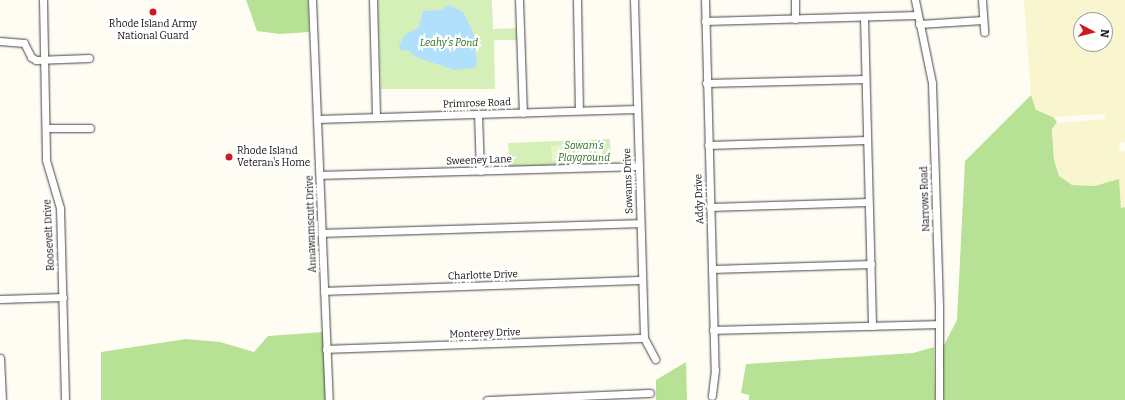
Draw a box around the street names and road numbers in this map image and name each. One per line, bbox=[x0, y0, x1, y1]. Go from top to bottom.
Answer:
street label: Primrose Road bbox=[443, 97, 511, 111]
street label: Sowams Drive bbox=[622, 148, 636, 214]
street label: Sweeney Lane bbox=[446, 154, 512, 168]
street label: Narrows Road bbox=[919, 166, 933, 232]
street label: Addy Drive bbox=[693, 174, 707, 224]
street label: Annawamscutt Drive bbox=[304, 175, 320, 273]
street label: Roosevelt Drive bbox=[42, 199, 58, 271]
street label: Charlotte Drive bbox=[448, 269, 518, 283]
street label: Monterey Drive bbox=[449, 327, 521, 341]

